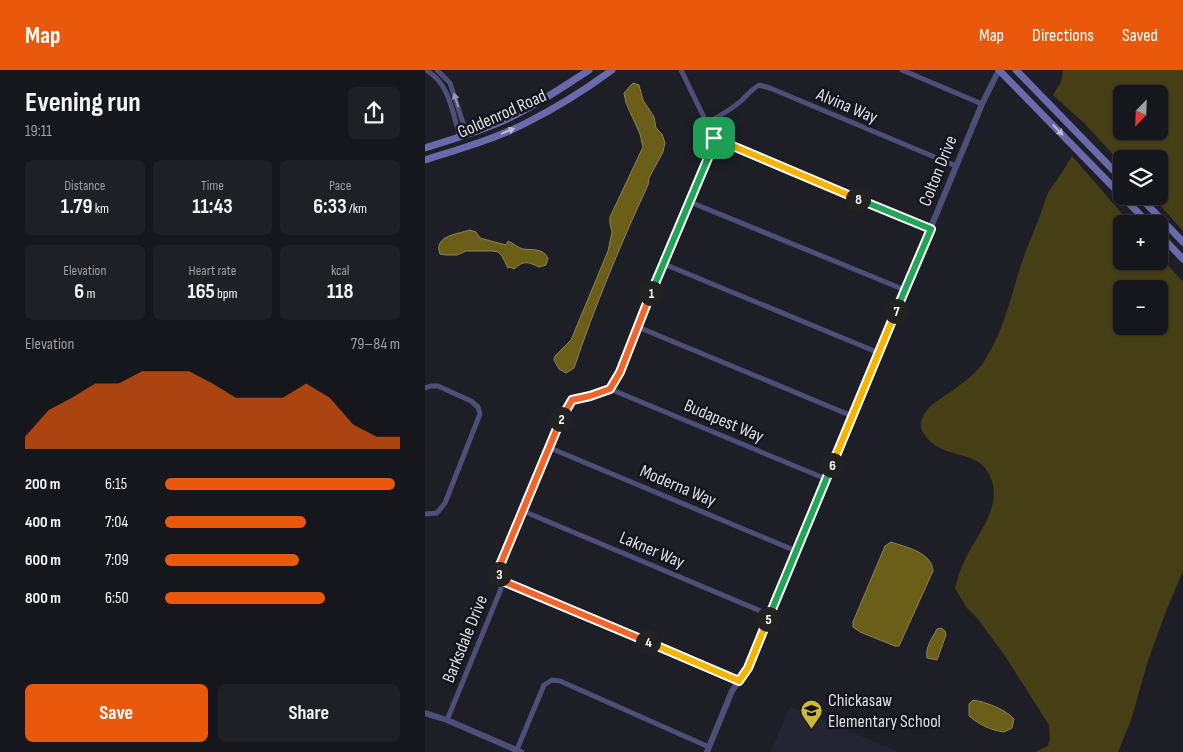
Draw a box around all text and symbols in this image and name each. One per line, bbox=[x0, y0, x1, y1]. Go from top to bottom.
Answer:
text: Map bbox=[25, 21, 60, 50]
text: Map bbox=[979, 25, 1004, 46]
text: Directions bbox=[1032, 25, 1094, 46]
text: Saved bbox=[1122, 25, 1158, 46]
street label: Alvina Way bbox=[812, 83, 881, 128]
street label: Goldenrod Road bbox=[454, 85, 550, 143]
north arrow bbox=[1113, 85, 1167, 140]
map controls bbox=[1113, 85, 1168, 335]
text: Evening run bbox=[25, 86, 141, 119]
button: share bbox=[348, 87, 400, 139]
one-way arrow bbox=[451, 93, 459, 108]
pin bbox=[693, 117, 735, 159]
text: 19:11 bbox=[25, 122, 52, 141]
icon: arrive bbox=[700, 124, 728, 152]
one-way arrow bbox=[1052, 124, 1064, 136]
one-way arrow bbox=[501, 126, 515, 134]
street label: Colton Drive bbox=[914, 133, 962, 209]
button: layers bbox=[1113, 150, 1168, 205]
text: Distance bbox=[64, 177, 105, 194]
text: Time bbox=[201, 177, 224, 194]
text: Pace bbox=[329, 177, 351, 194]
pin: 8 bbox=[845, 186, 871, 212]
text: 8 bbox=[855, 191, 862, 208]
text: 1.79 bbox=[61, 194, 92, 219]
text: 11:43 bbox=[192, 194, 233, 219]
text: 6:33 bbox=[313, 194, 347, 219]
text: km bbox=[92, 200, 109, 217]
text: /km bbox=[347, 200, 367, 217]
button: + bbox=[1113, 215, 1168, 270]
text: Elevation bbox=[63, 262, 106, 279]
text: Heart rate bbox=[189, 262, 236, 279]
text: kcal bbox=[331, 262, 349, 279]
text: 6 bbox=[74, 279, 84, 304]
text: 165 bbox=[187, 279, 215, 304]
text: 118 bbox=[327, 279, 353, 304]
pin: 1 bbox=[639, 280, 663, 306]
button: − bbox=[1113, 280, 1168, 335]
text: m bbox=[84, 285, 95, 302]
text: bpm bbox=[215, 285, 238, 302]
text: 1 bbox=[649, 285, 654, 302]
pin: 7 bbox=[883, 298, 909, 324]
text: 7 bbox=[893, 303, 900, 320]
text: Elevation bbox=[25, 335, 74, 354]
text: 79–84 m bbox=[351, 335, 400, 354]
street label: Budapest Way bbox=[681, 395, 767, 447]
pin: 2 bbox=[549, 406, 573, 432]
text: 2 bbox=[558, 411, 565, 428]
pin: 6 bbox=[819, 452, 845, 478]
text: 6 bbox=[829, 457, 836, 474]
street label: Moderna Way bbox=[637, 461, 719, 511]
text: 200 m bbox=[25, 475, 60, 494]
text: 6:15 bbox=[105, 475, 127, 494]
text: 400 m bbox=[25, 513, 61, 532]
text: 7:04 bbox=[105, 513, 128, 532]
street label: Lakner Way bbox=[616, 527, 688, 573]
text: 600 m bbox=[25, 551, 61, 570]
text: 7:09 bbox=[105, 551, 129, 570]
pin: 3 bbox=[487, 562, 511, 586]
text: 3 bbox=[496, 566, 503, 583]
text: 800 m bbox=[25, 589, 61, 608]
text: 6:50 bbox=[105, 589, 129, 608]
street label: Barksdale Drive bbox=[438, 592, 492, 686]
pin: 5 bbox=[755, 606, 781, 632]
text: 5 bbox=[765, 611, 772, 628]
pin: 4 bbox=[635, 630, 661, 654]
text: 4 bbox=[645, 634, 652, 651]
button: Save bbox=[25, 684, 208, 742]
button: Share bbox=[218, 684, 400, 742]
place label: Chickasaw Elementary School bbox=[828, 690, 941, 732]
school or university icon: Chickasaw Elementary School bbox=[800, 698, 824, 729]

